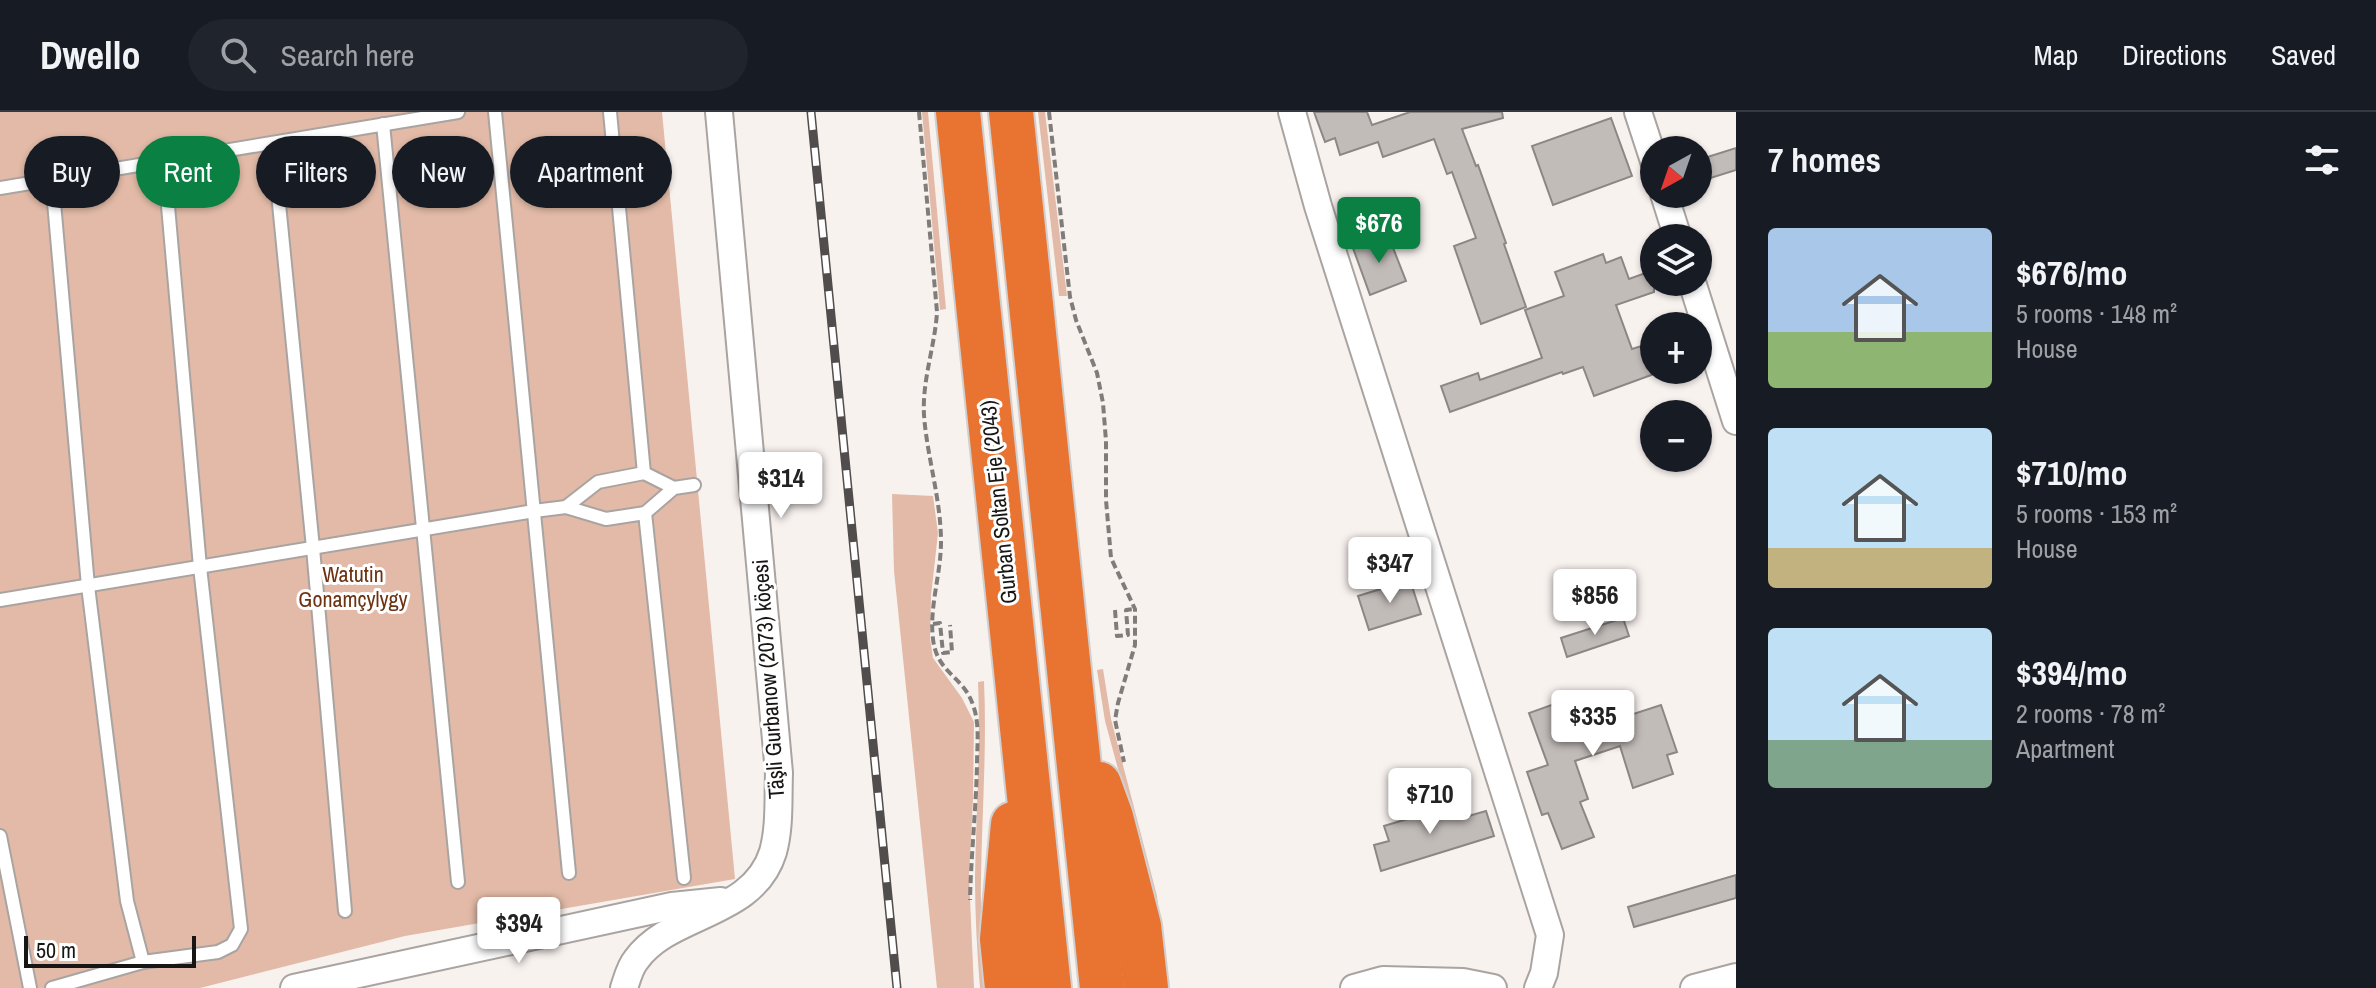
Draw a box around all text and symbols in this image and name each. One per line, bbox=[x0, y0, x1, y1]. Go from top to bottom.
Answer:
search box bbox=[188, 19, 748, 91]
text: Dwello bbox=[40, 30, 140, 81]
icon: search bbox=[216, 33, 260, 77]
text: Search here bbox=[280, 35, 414, 75]
text: Map bbox=[2034, 36, 2078, 74]
text: Directions bbox=[2122, 36, 2227, 74]
text: Saved bbox=[2271, 36, 2336, 74]
chip: Buy bbox=[24, 136, 120, 208]
chip: Rent bbox=[136, 136, 240, 208]
chip: Filters bbox=[256, 136, 376, 208]
chip: New bbox=[392, 136, 494, 208]
chip: Apartment bbox=[510, 136, 672, 208]
north arrow bbox=[1640, 136, 1712, 208]
map controls bbox=[1640, 136, 1712, 472]
text: 7 homes bbox=[1768, 137, 1881, 183]
icon: filters bbox=[2300, 138, 2344, 182]
pin: $676 bbox=[1332, 197, 1426, 265]
text: $676 bbox=[1355, 205, 1403, 240]
button: layers bbox=[1640, 224, 1712, 296]
text: $676/mo bbox=[2016, 250, 2128, 296]
icon: home bbox=[1832, 260, 1928, 356]
text: 5 rooms · 148 m² bbox=[2016, 296, 2177, 331]
button: + bbox=[1640, 312, 1712, 384]
text: House bbox=[2016, 331, 2078, 366]
street label: Gurban Soltan Eje (2043) bbox=[972, 399, 1024, 605]
button: − bbox=[1640, 400, 1712, 472]
text: $710/mo bbox=[2016, 450, 2128, 496]
pin: $314 bbox=[734, 452, 828, 520]
text: $314 bbox=[757, 460, 805, 495]
icon: home bbox=[1832, 460, 1928, 556]
text: 5 rooms · 153 m² bbox=[2016, 496, 2177, 531]
text: House bbox=[2016, 531, 2078, 566]
pin: $347 bbox=[1343, 537, 1437, 605]
text: $347 bbox=[1366, 545, 1414, 580]
street label: Täşli Gurbanow (2073) köçesi bbox=[745, 558, 791, 800]
park label: Watutin Gonamçylygy bbox=[298, 559, 408, 614]
pin: $856 bbox=[1548, 569, 1642, 637]
text: $856 bbox=[1571, 577, 1619, 612]
text: $394/mo bbox=[2016, 650, 2128, 696]
icon: home bbox=[1832, 660, 1928, 756]
pin: $335 bbox=[1546, 690, 1640, 758]
text: 2 rooms · 78 m² bbox=[2016, 696, 2165, 731]
text: $335 bbox=[1569, 698, 1617, 733]
text: Apartment bbox=[2016, 731, 2114, 766]
pin: $710 bbox=[1383, 768, 1477, 836]
text: $710 bbox=[1406, 776, 1454, 811]
pin: $394 bbox=[472, 897, 566, 965]
text: $394 bbox=[495, 905, 543, 940]
scale bar bbox=[24, 932, 196, 968]
text: 50 m bbox=[36, 935, 76, 965]

